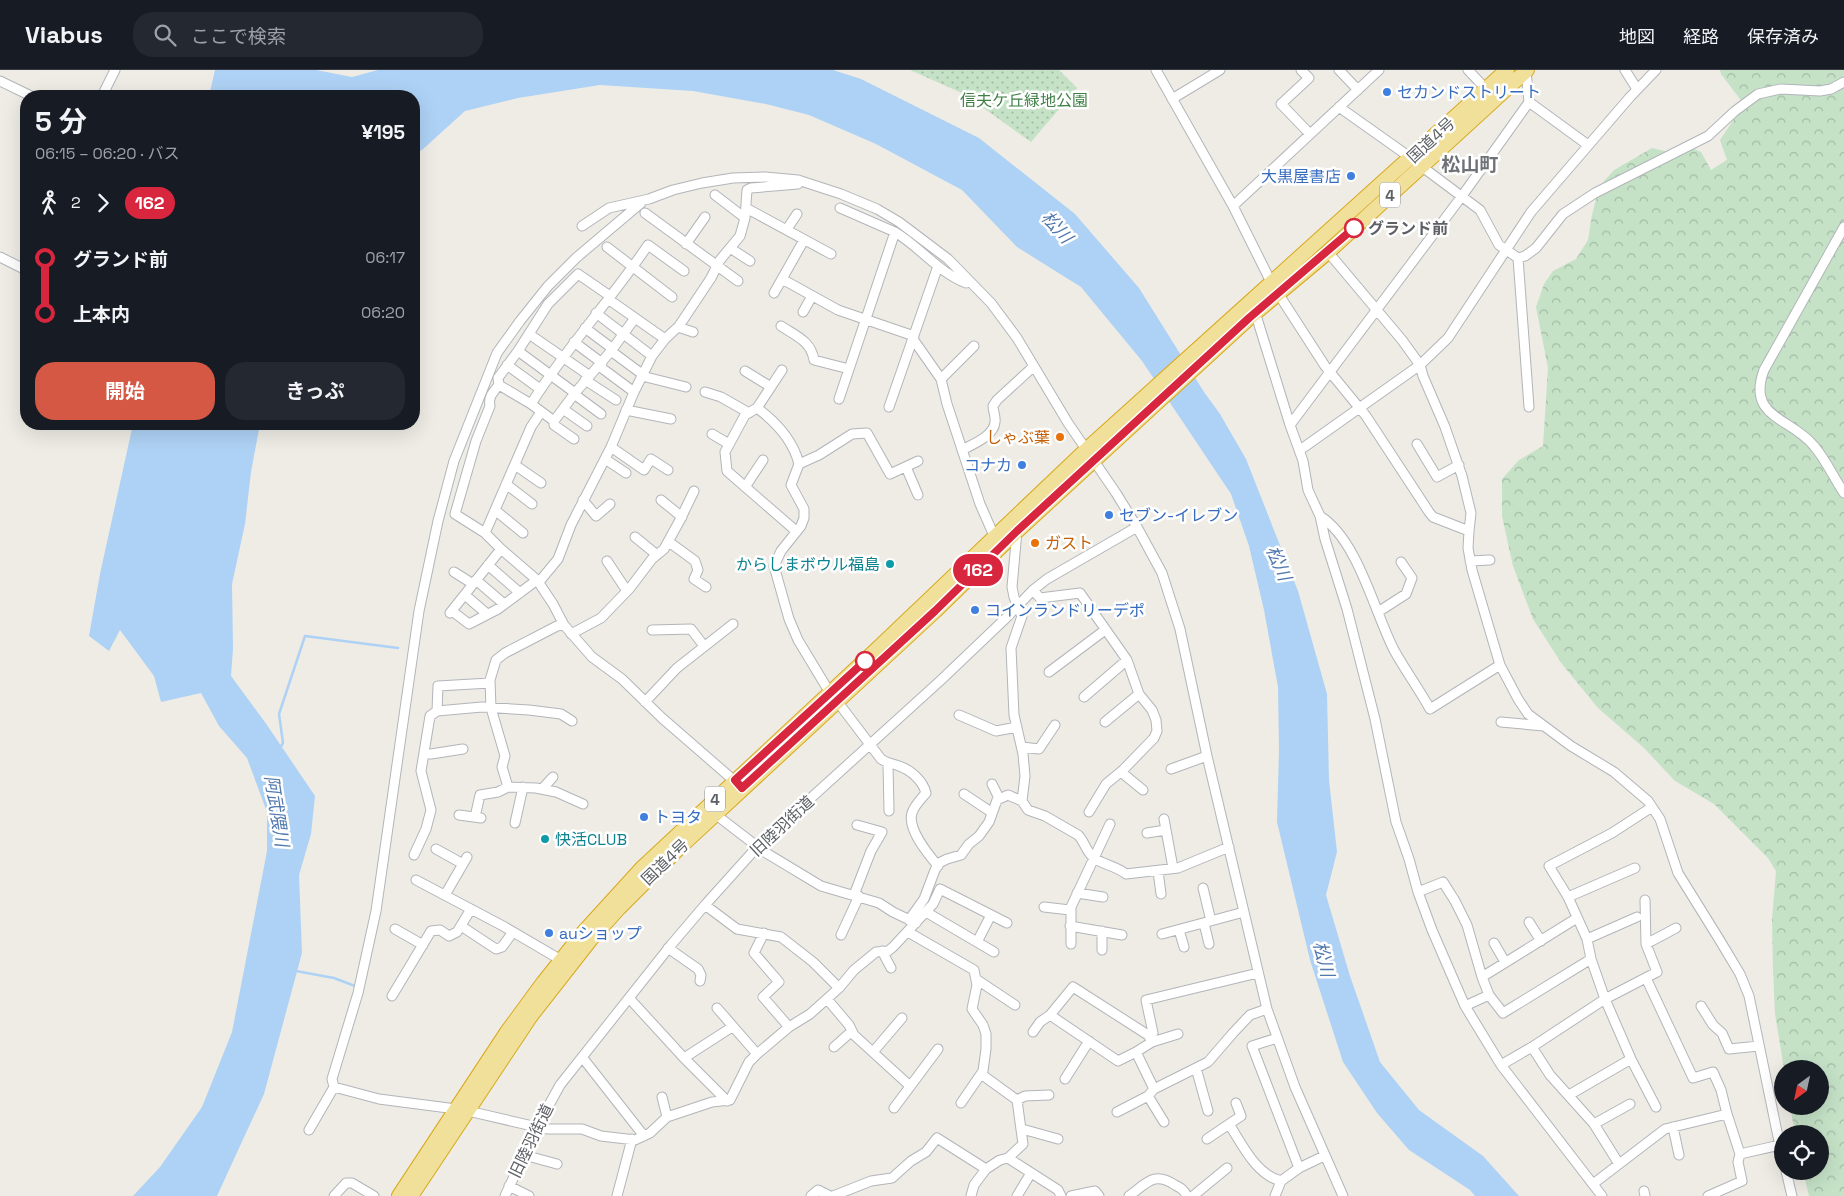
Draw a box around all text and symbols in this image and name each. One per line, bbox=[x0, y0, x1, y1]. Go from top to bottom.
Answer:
search box bbox=[133, 12, 483, 57]
text: Viabus bbox=[25, 19, 103, 50]
icon: search bbox=[151, 21, 179, 49]
text: ここで検索 bbox=[191, 24, 286, 49]
text: 地図 bbox=[1619, 25, 1655, 48]
text: 経路 bbox=[1683, 25, 1719, 48]
text: 保存済み bbox=[1747, 25, 1819, 48]
place label: セカンドストリート bbox=[1397, 82, 1541, 103]
marker: セカンドストリート bbox=[1381, 86, 1393, 98]
park label: 信夫ケ丘緑地公園 bbox=[960, 90, 1088, 111]
text: 5 分 bbox=[35, 103, 87, 139]
street label: 国道4号 bbox=[1403, 113, 1459, 167]
text: ¥195 bbox=[361, 120, 405, 145]
text: 06:15 – 06:20 · バス bbox=[35, 143, 180, 164]
district label: 松山町 bbox=[1441, 152, 1499, 177]
place label: 大黒屋書店 bbox=[1261, 166, 1341, 187]
marker: 大黒屋書店 bbox=[1345, 170, 1357, 182]
road number: 4 bbox=[1380, 182, 1400, 208]
icon: walk bbox=[35, 189, 63, 217]
icon: forward bbox=[89, 189, 117, 217]
text: 162 bbox=[135, 191, 165, 214]
text: 2 bbox=[71, 192, 81, 213]
water label: 松川 bbox=[1036, 206, 1079, 250]
marker: グランド前 bbox=[1344, 218, 1364, 238]
place label: グランド前 bbox=[1368, 218, 1448, 239]
text: グランド前 bbox=[73, 247, 168, 272]
text: 06:17 bbox=[365, 247, 405, 268]
text: 上本内 bbox=[73, 302, 130, 327]
text: 06:20 bbox=[361, 302, 405, 323]
button: 開始 bbox=[35, 362, 215, 420]
button: きっぷ bbox=[225, 362, 405, 420]
place label: しゃぶ葉 bbox=[986, 427, 1050, 448]
marker: しゃぶ葉 bbox=[1054, 431, 1066, 443]
place label: コナカ bbox=[964, 455, 1012, 476]
marker: コナカ bbox=[1016, 459, 1028, 471]
place label: セブン-イレブン bbox=[1119, 505, 1238, 526]
marker: セブン-イレブン bbox=[1103, 509, 1115, 521]
place label: ガスト bbox=[1045, 533, 1093, 554]
marker: ガスト bbox=[1029, 537, 1041, 549]
water label: 松川 bbox=[1261, 542, 1297, 586]
place label: からしまボウル福島 bbox=[736, 554, 880, 575]
line badge: 162 bbox=[949, 554, 1007, 586]
marker: からしまボウル福島 bbox=[884, 558, 896, 570]
text: 162 bbox=[963, 558, 993, 581]
place label: コインランドリーデポ bbox=[985, 600, 1145, 621]
marker: コインランドリーデポ bbox=[969, 604, 981, 616]
unlabelled marker bbox=[855, 651, 875, 671]
water label: 阿武隈川 bbox=[260, 774, 294, 850]
road number: 4 bbox=[705, 786, 725, 812]
street label: 旧陸羽街道 bbox=[746, 791, 818, 861]
place label: トヨタ bbox=[654, 807, 702, 828]
marker: トヨタ bbox=[638, 811, 650, 823]
place label: 快活CLUB bbox=[555, 829, 627, 850]
marker: 快活CLUB bbox=[539, 833, 551, 845]
street label: 国道4号 bbox=[637, 834, 693, 890]
place label: auショップ bbox=[559, 923, 642, 944]
marker: auショップ bbox=[543, 927, 555, 939]
water label: 松川 bbox=[1308, 939, 1340, 981]
north arrow bbox=[1774, 1060, 1829, 1115]
map controls bbox=[1774, 1060, 1829, 1180]
street label: 旧陸羽街道 bbox=[504, 1100, 558, 1182]
button: locate bbox=[1774, 1125, 1829, 1180]

